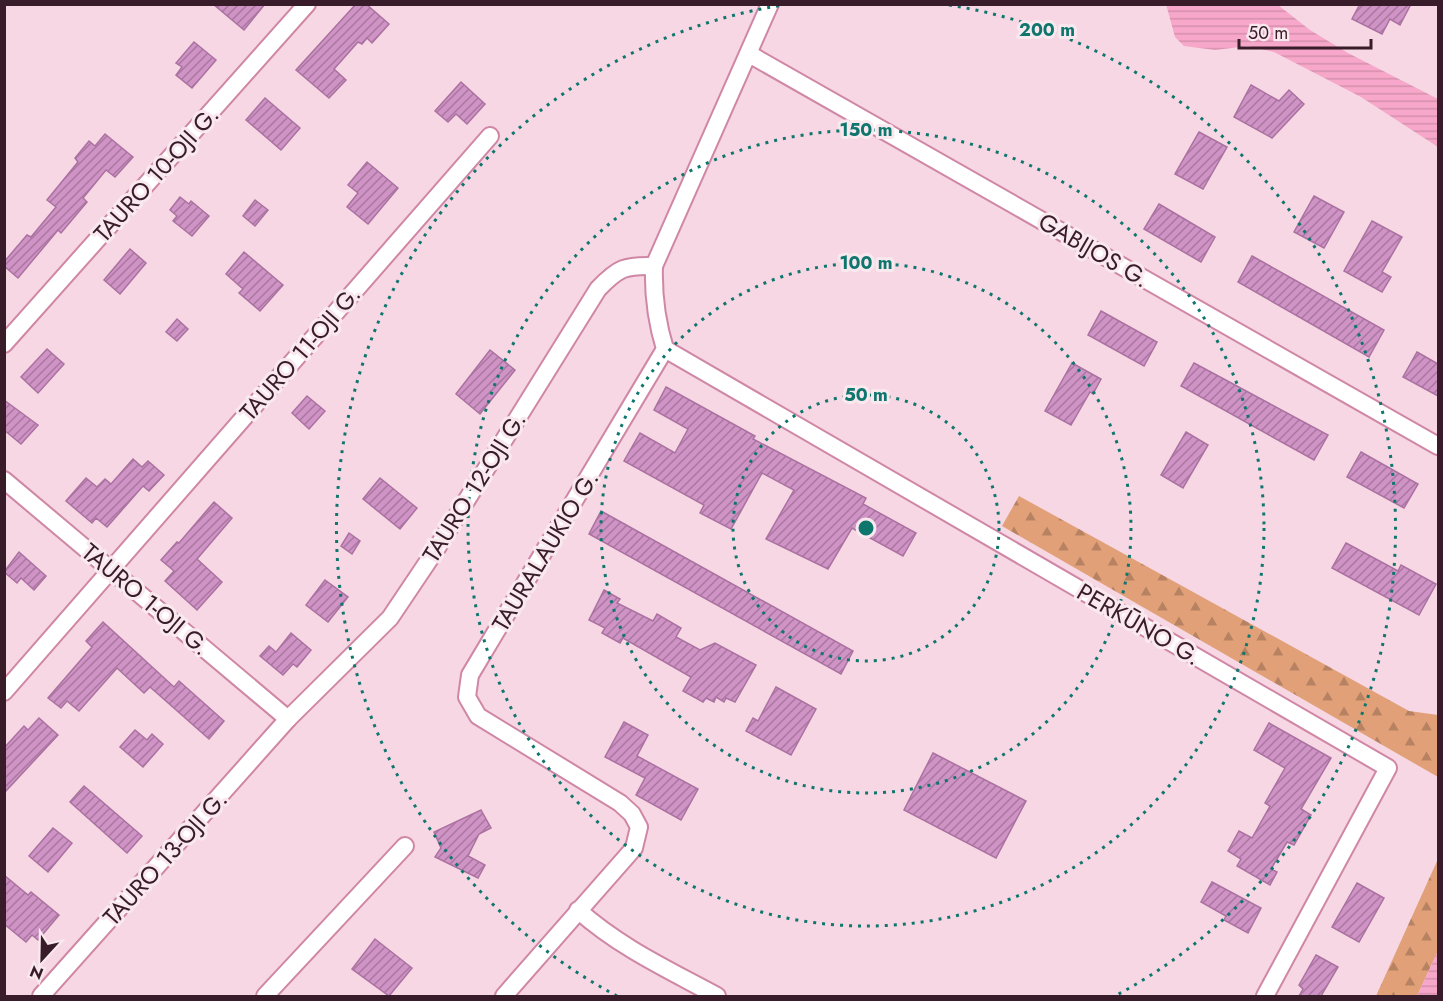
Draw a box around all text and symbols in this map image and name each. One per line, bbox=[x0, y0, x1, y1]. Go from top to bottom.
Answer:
scale bar bbox=[1239, 12, 1371, 50]
text: 200 m bbox=[1019, 17, 1075, 43]
text: 50 m bbox=[1248, 20, 1288, 46]
street label: TAURO 10-OJI G. bbox=[85, 98, 227, 250]
text: 150 m bbox=[840, 117, 892, 143]
street label: GABIJOS G. bbox=[1032, 204, 1156, 296]
text: 100 m bbox=[839, 250, 893, 276]
street label: TAURO 11-OJI G. bbox=[231, 278, 369, 428]
text: 50 m bbox=[844, 382, 888, 408]
street label: TAURO 12-OJI G. bbox=[414, 405, 534, 569]
street label: TAURALAUKIO G. bbox=[483, 464, 607, 638]
centre of rings bbox=[856, 518, 876, 538]
street label: TAURO 1-OJI G. bbox=[74, 535, 218, 663]
street label: PERKŪNO G. bbox=[1070, 574, 1208, 674]
street label: TAURO 13-OJI G. bbox=[95, 783, 235, 933]
north arrow bbox=[12, 929, 72, 989]
text: N bbox=[26, 959, 47, 985]

